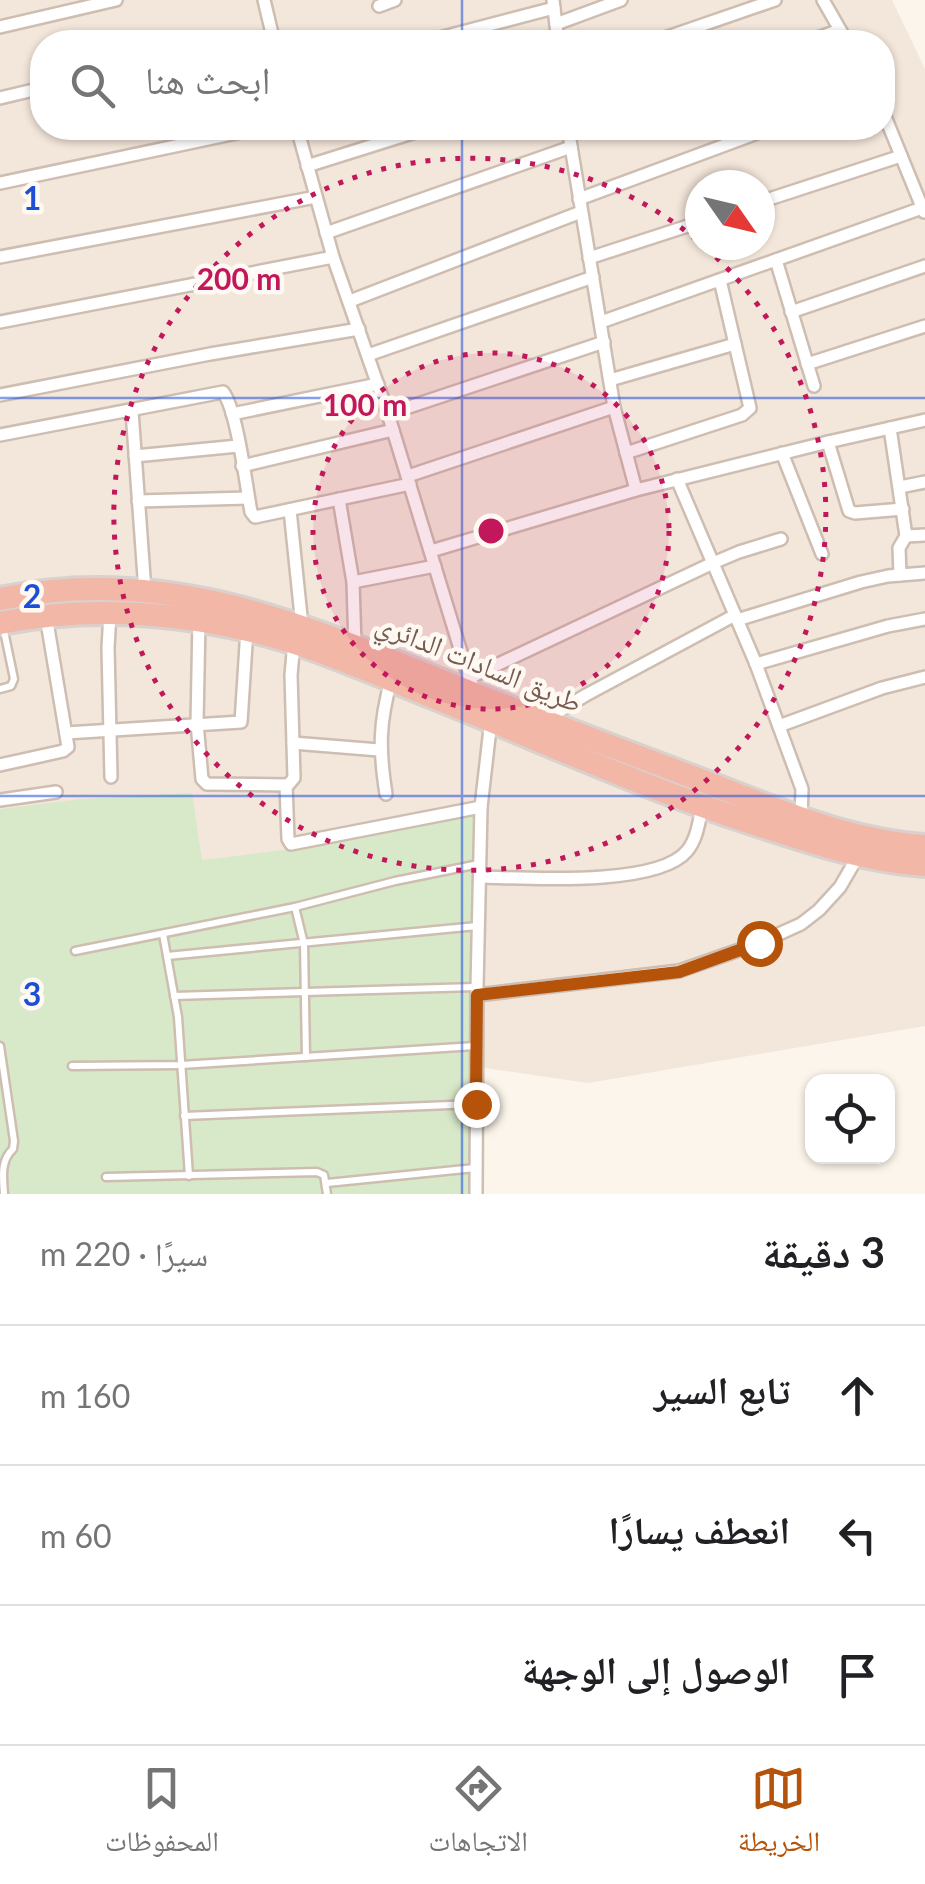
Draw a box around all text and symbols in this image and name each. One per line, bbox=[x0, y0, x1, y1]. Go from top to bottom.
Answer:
search box bbox=[30, 30, 895, 140]
text: ابحث هنا bbox=[145, 56, 271, 102]
icon: search bbox=[65, 58, 120, 113]
north arrow bbox=[685, 170, 775, 260]
text: 1 bbox=[23, 178, 41, 217]
text: 200 m bbox=[197, 260, 281, 296]
text: 100 m bbox=[323, 386, 407, 422]
centre of rings bbox=[473, 513, 509, 549]
text: 2 bbox=[23, 576, 41, 615]
street label: طريق السادات الدائري bbox=[369, 605, 587, 725]
route start bbox=[737, 921, 783, 967]
text: 3 bbox=[23, 974, 41, 1013]
map controls bbox=[805, 1074, 895, 1164]
button: locate bbox=[805, 1074, 895, 1164]
route end bbox=[454, 1082, 500, 1128]
text: 3 دقيقة bbox=[762, 1227, 885, 1277]
text: سيرًا · 220 m bbox=[40, 1234, 208, 1273]
text: تابع السير bbox=[654, 1366, 790, 1412]
icon: ahead bbox=[830, 1368, 885, 1423]
text: 160 m bbox=[40, 1376, 130, 1415]
text: انعطف يسارًا bbox=[608, 1506, 790, 1552]
icon: left bbox=[830, 1508, 885, 1563]
text: 60 m bbox=[40, 1516, 112, 1555]
text: الوصول إلى الوجهة bbox=[522, 1646, 790, 1692]
icon: arrive bbox=[830, 1648, 885, 1703]
tab: المحفوظات bbox=[105, 1761, 219, 1869]
tab: الاتجاهات bbox=[429, 1761, 528, 1869]
tab: الخريطة bbox=[738, 1761, 820, 1869]

